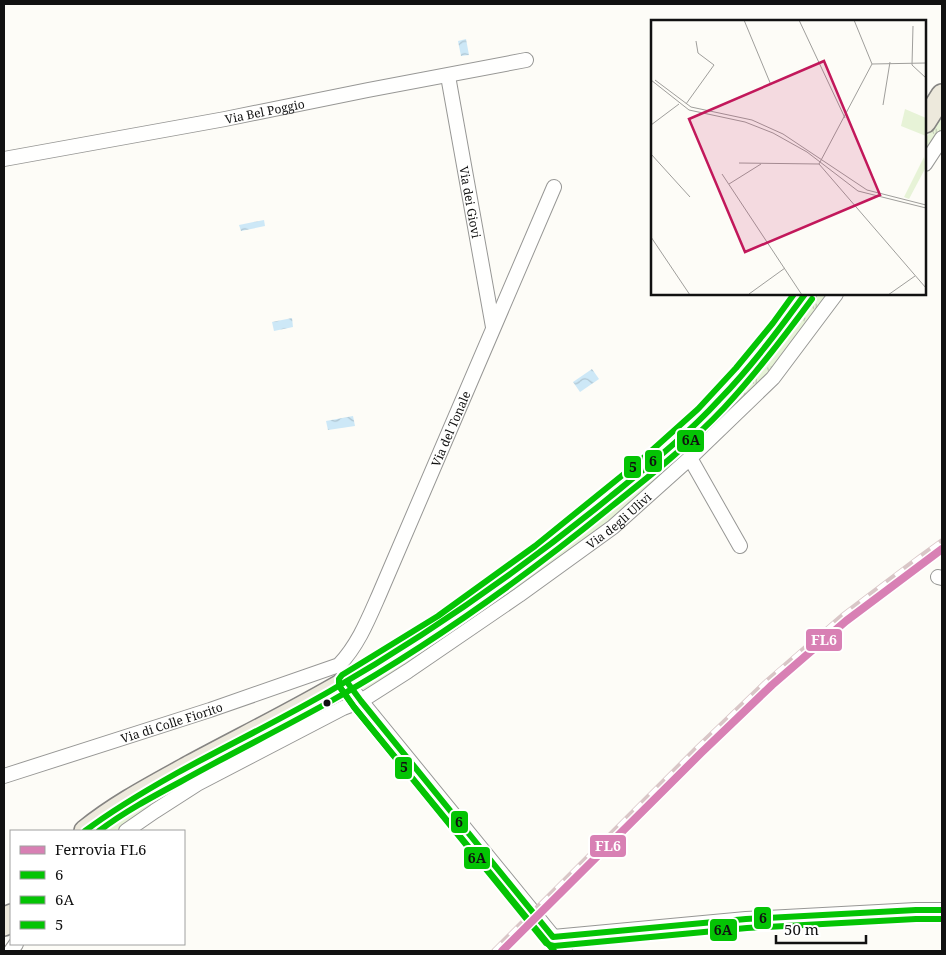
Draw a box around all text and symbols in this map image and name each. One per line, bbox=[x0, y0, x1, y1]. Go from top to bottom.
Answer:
inset map bbox=[651, 20, 926, 295]
street label: Via Bel Poggio bbox=[223, 95, 306, 127]
street label: Via dei Giovi bbox=[456, 165, 485, 239]
street label: Via del Tonale bbox=[427, 388, 474, 469]
line badge: 6A bbox=[676, 429, 705, 453]
text: 6A bbox=[682, 430, 701, 449]
line badge: 6 bbox=[644, 449, 663, 473]
text: 6 bbox=[649, 451, 657, 470]
line badge: 5 bbox=[623, 455, 642, 479]
text: 5 bbox=[629, 457, 637, 476]
street label: Via degli Ulivi bbox=[583, 488, 655, 552]
line badge: FL6 bbox=[805, 628, 843, 652]
text: FL6 bbox=[811, 630, 837, 649]
street label: Via di Colle Fiorito bbox=[119, 698, 225, 747]
unlabelled marker bbox=[322, 698, 332, 708]
line badge: 5 bbox=[394, 756, 413, 780]
text: 5 bbox=[400, 757, 408, 776]
line badge: 6 bbox=[450, 810, 469, 834]
text: 6 bbox=[455, 812, 463, 831]
legend bbox=[10, 830, 185, 945]
line badge: FL6 bbox=[589, 834, 627, 858]
text: FL6 bbox=[595, 836, 621, 855]
text: Ferrovia FL6 bbox=[55, 839, 146, 859]
line badge: 6A bbox=[463, 846, 491, 870]
text: 6A bbox=[468, 848, 487, 867]
text: 6 bbox=[55, 864, 63, 884]
text: 6A bbox=[55, 889, 74, 909]
line badge: 6 bbox=[753, 906, 772, 930]
text: 6 bbox=[759, 908, 767, 927]
scale bar bbox=[776, 912, 866, 944]
text: 5 bbox=[55, 914, 63, 934]
line badge: 6A bbox=[709, 918, 738, 942]
text: 50 m bbox=[784, 919, 819, 939]
text: 6A bbox=[714, 920, 733, 939]

